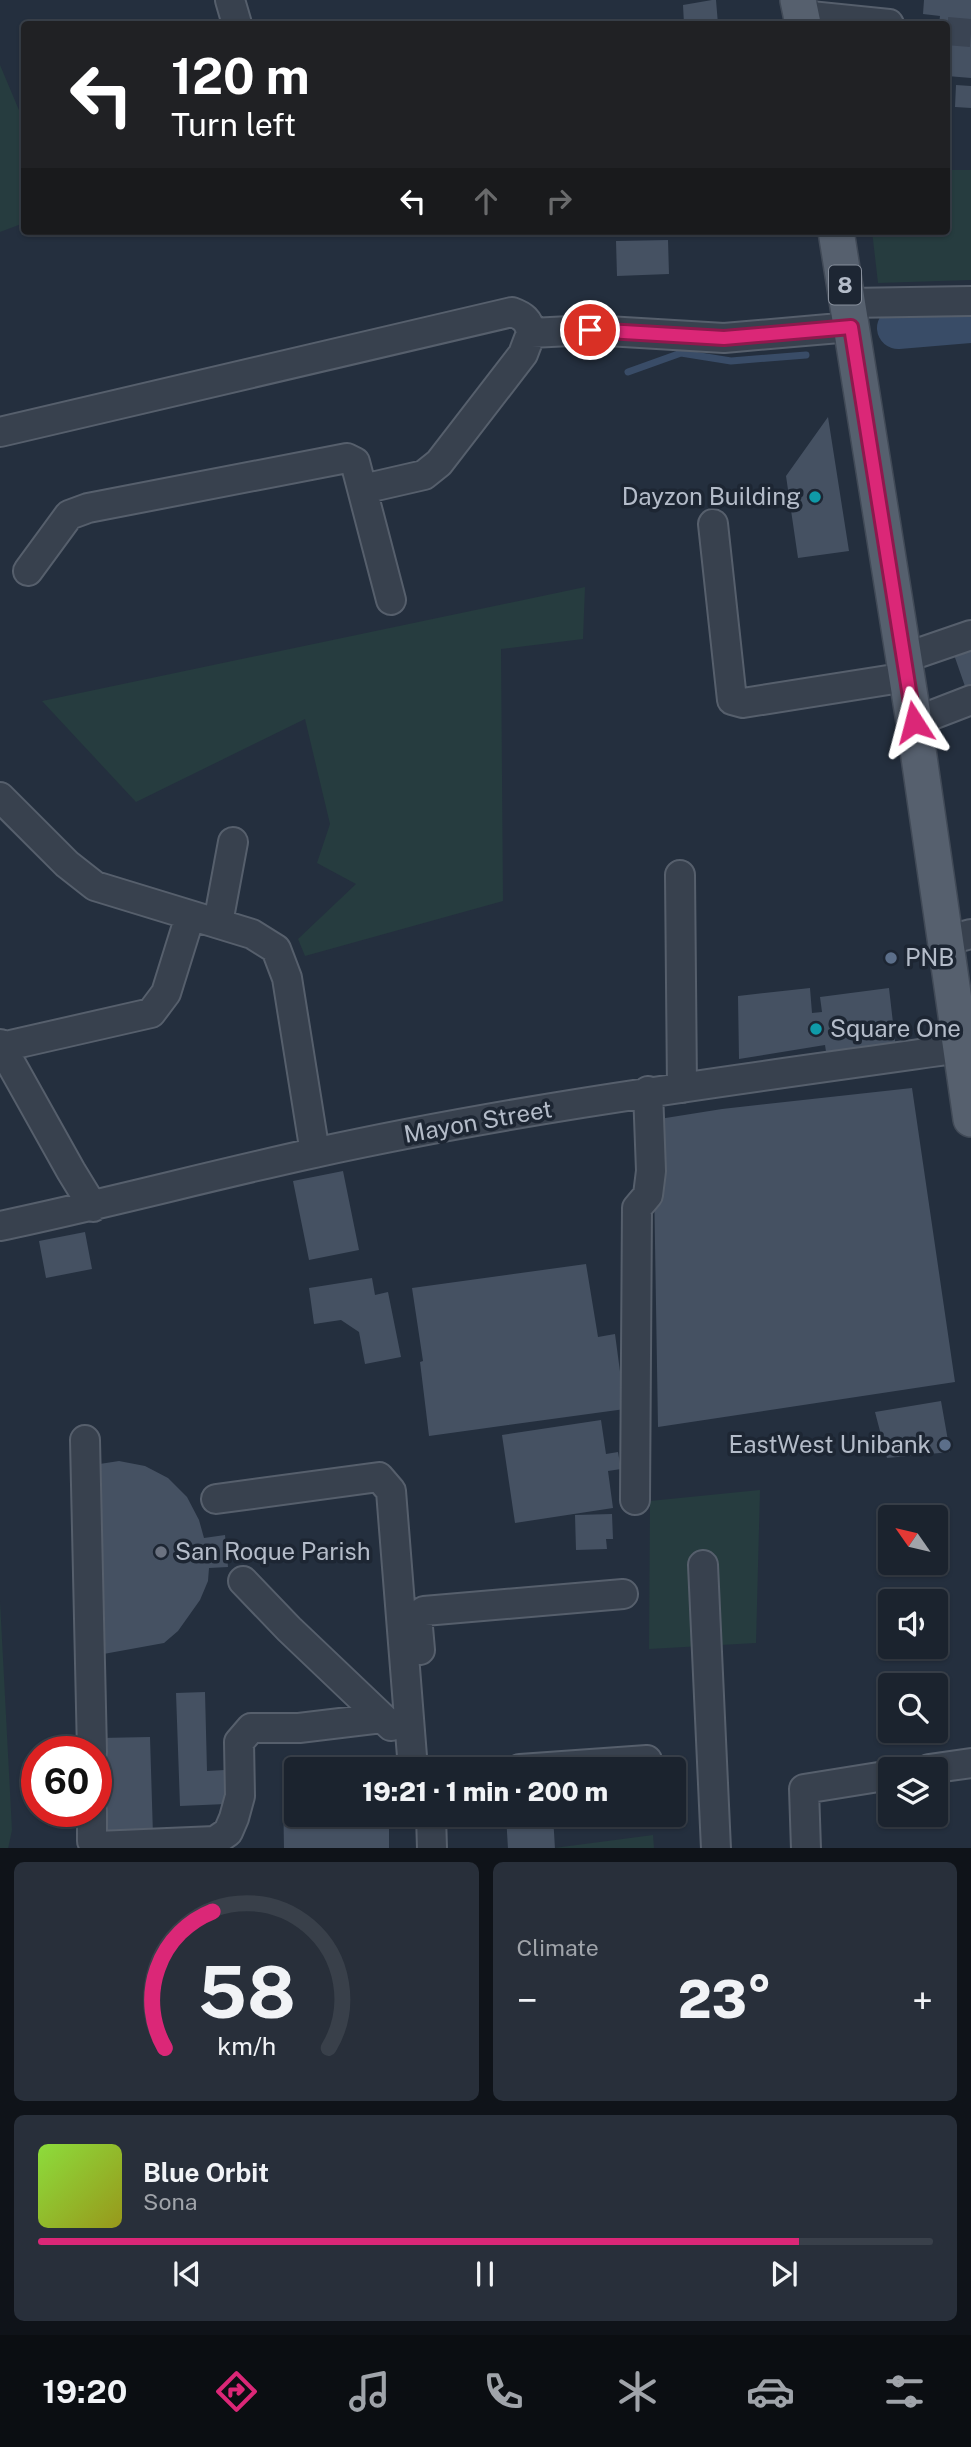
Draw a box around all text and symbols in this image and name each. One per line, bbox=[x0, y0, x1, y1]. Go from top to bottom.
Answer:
text: 120 m bbox=[171, 47, 310, 105]
icon: left bbox=[56, 49, 147, 140]
text: Turn left bbox=[171, 106, 296, 143]
icon: left bbox=[394, 182, 432, 220]
icon: ahead bbox=[467, 182, 505, 220]
icon: right bbox=[540, 182, 578, 220]
road number: 8 bbox=[829, 266, 861, 304]
pin bbox=[560, 300, 620, 360]
icon: arrive bbox=[571, 311, 609, 349]
place label: Dayzon Building bbox=[622, 482, 801, 510]
marker: Dayzon Building bbox=[807, 489, 823, 505]
position arrow bbox=[877, 685, 951, 759]
place label: PNB bbox=[905, 943, 954, 971]
marker: PNB bbox=[883, 950, 899, 966]
place label: Square One bbox=[830, 1014, 961, 1042]
marker: Square One bbox=[808, 1021, 824, 1037]
street label: Mayon Street bbox=[402, 1094, 554, 1148]
place label: EastWest Unibank bbox=[729, 1430, 931, 1458]
marker: EastWest Unibank bbox=[937, 1437, 953, 1453]
north arrow bbox=[878, 1505, 948, 1575]
map controls bbox=[878, 1505, 948, 1827]
place label: San Roque Parish bbox=[175, 1537, 370, 1565]
marker: San Roque Parish bbox=[153, 1544, 169, 1560]
button: sound bbox=[878, 1589, 948, 1659]
button: search bbox=[878, 1673, 948, 1743]
speed limit sign: 60 bbox=[21, 1736, 112, 1827]
button: layers bbox=[878, 1757, 948, 1827]
text: 19:21 · 1 min · 200 m bbox=[362, 1776, 608, 1807]
text: Climate bbox=[517, 1934, 599, 1961]
text: 58 bbox=[197, 1949, 295, 2034]
text: 23° bbox=[678, 1969, 772, 2030]
text: − bbox=[517, 1978, 538, 2023]
text: + bbox=[912, 1978, 933, 2023]
text: km/h bbox=[217, 2030, 276, 2060]
text: Blue Orbit bbox=[143, 2157, 269, 2188]
text: Sona bbox=[143, 2188, 197, 2215]
icon: previous bbox=[168, 2255, 206, 2293]
icon: pause bbox=[466, 2255, 504, 2293]
icon: next bbox=[765, 2255, 803, 2293]
icon: directions bbox=[212, 2367, 261, 2416]
icon: music bbox=[345, 2367, 394, 2416]
icon: phone bbox=[479, 2367, 528, 2416]
icon: climate bbox=[613, 2367, 662, 2416]
icon: car bbox=[746, 2367, 795, 2416]
icon: filters bbox=[880, 2367, 929, 2416]
text: 19:20 bbox=[42, 2373, 127, 2410]

